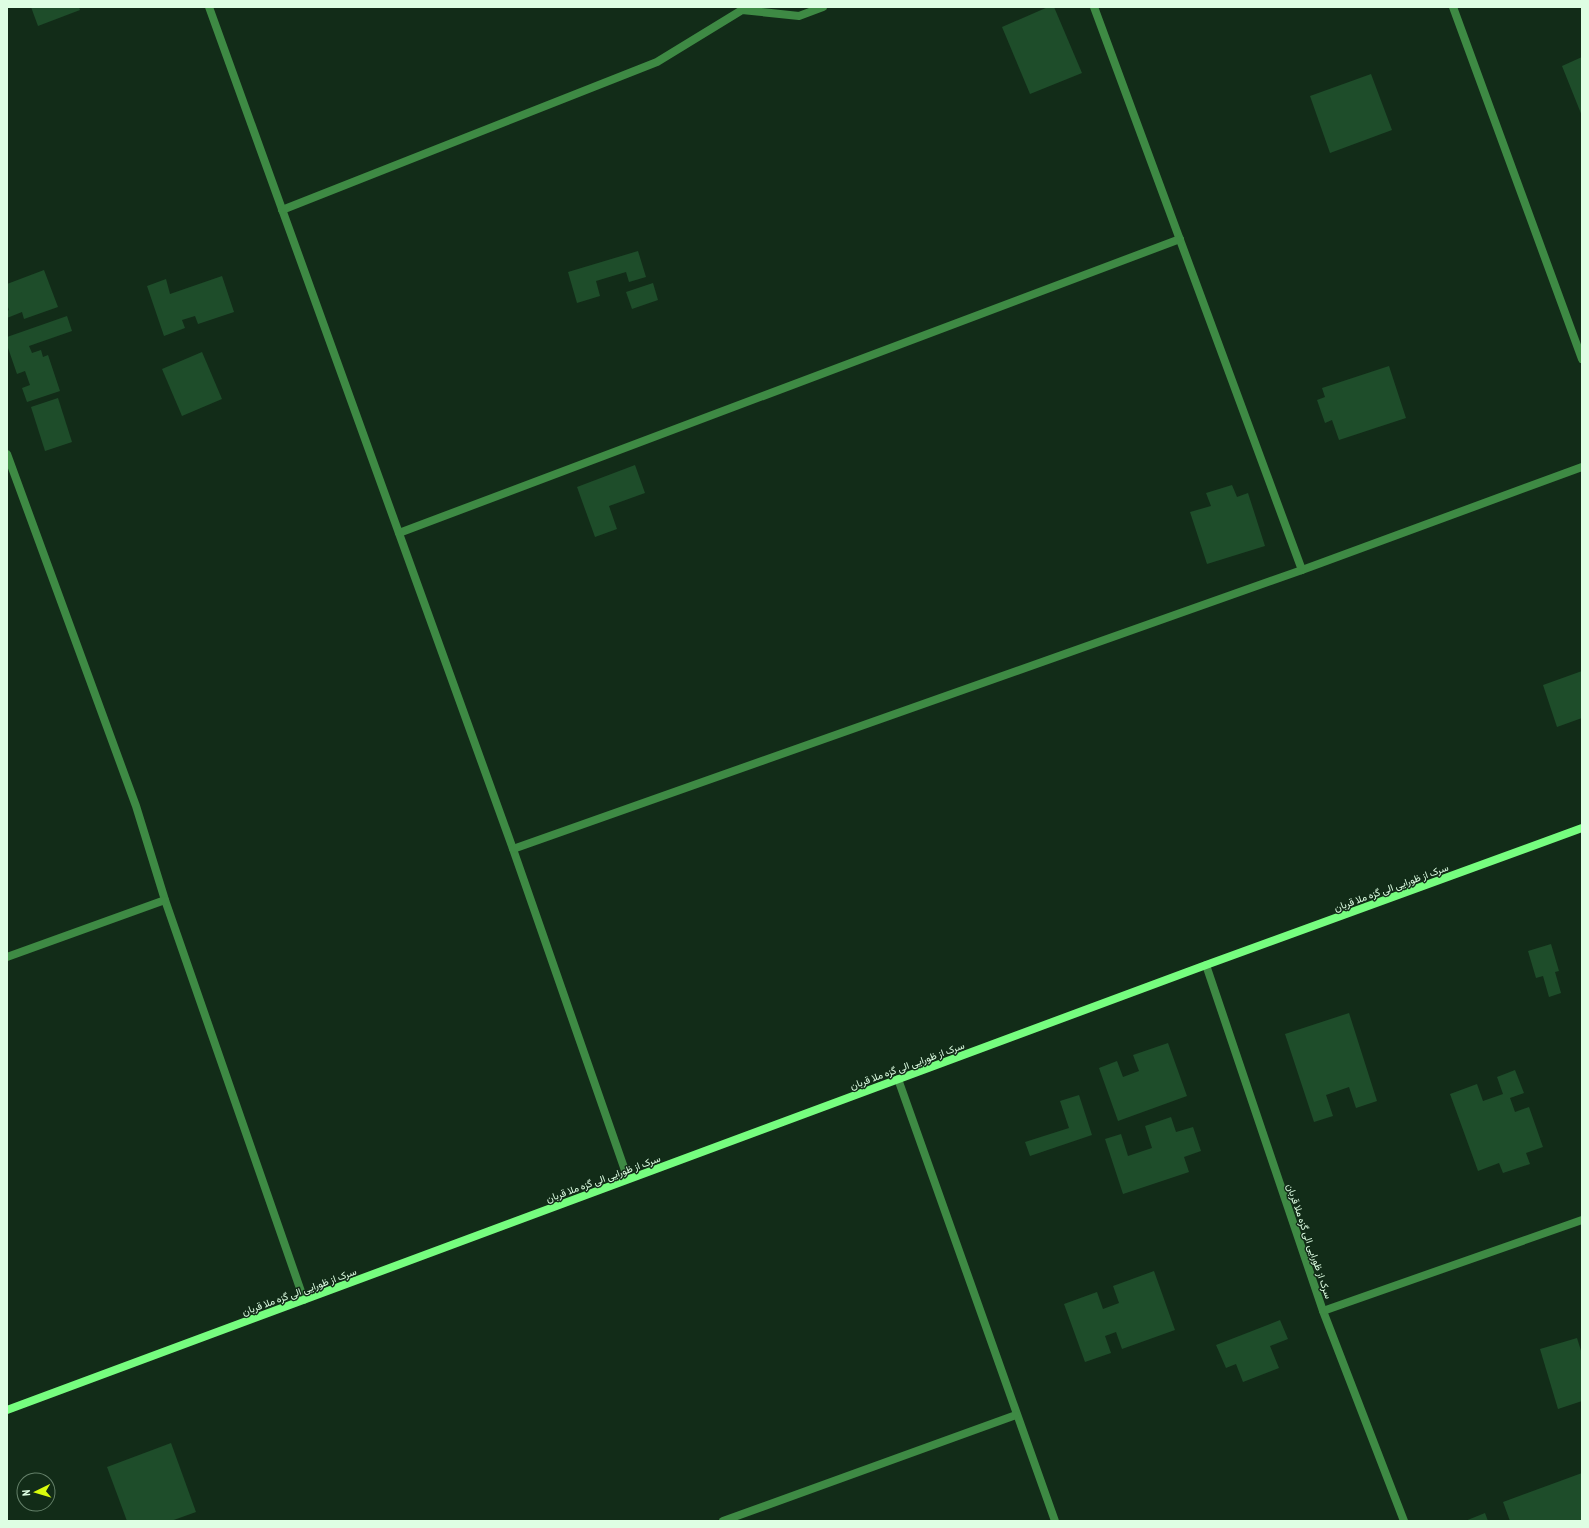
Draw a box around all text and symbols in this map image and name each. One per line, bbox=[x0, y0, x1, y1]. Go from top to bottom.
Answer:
street label: سرک از ظورایی الی گزه ملا قربان bbox=[1332, 861, 1450, 914]
street label: سرک از ظورایی الی گزه ملا قربان bbox=[848, 1039, 966, 1092]
street label: سرک از ظورایی الی گزه ملا قربان bbox=[544, 1152, 662, 1205]
street label: سرک از ظورایی الی گزه ملا قربان bbox=[1284, 1182, 1335, 1300]
street label: سرک از ظورایی الی گزه ملا قربان bbox=[240, 1265, 358, 1318]
north arrow bbox=[16, 1472, 56, 1512]
text: N bbox=[19, 1489, 33, 1496]

